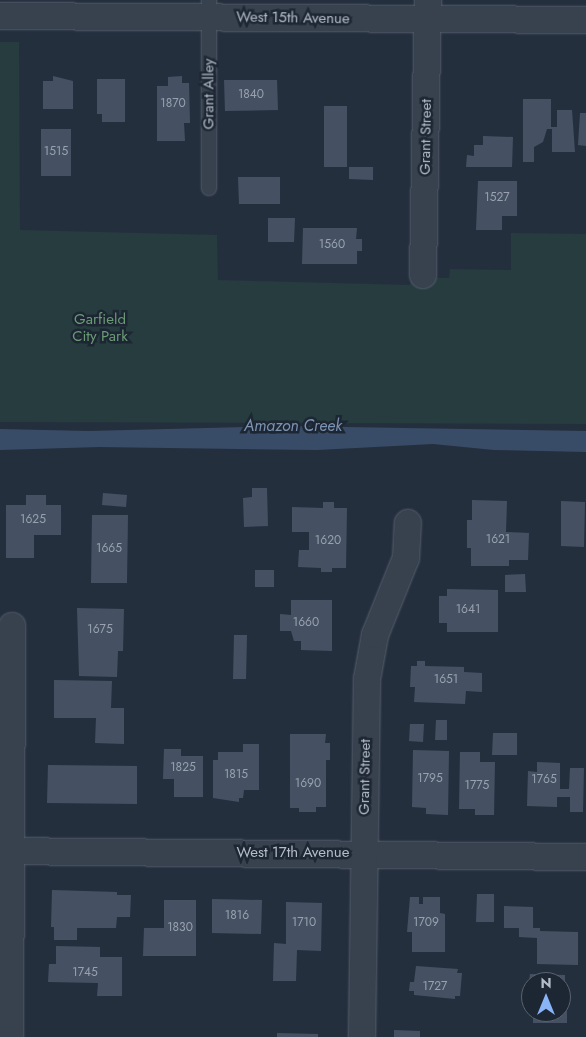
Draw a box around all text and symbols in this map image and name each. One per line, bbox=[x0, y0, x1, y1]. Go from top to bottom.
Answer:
street label: West 15th Avenue bbox=[236, 8, 350, 28]
street label: Grant Alley bbox=[200, 59, 218, 129]
house number: 1840 bbox=[238, 88, 264, 102]
house number: 1870 bbox=[160, 97, 186, 111]
street label: Grant Street bbox=[416, 99, 436, 175]
house number: 1515 bbox=[44, 145, 68, 159]
house number: 1527 bbox=[484, 191, 510, 205]
house number: 1560 bbox=[319, 238, 345, 252]
park label: Garfield City Park bbox=[72, 310, 128, 345]
water label: Amazon Creek bbox=[244, 416, 342, 436]
house number: 1625 bbox=[20, 513, 46, 527]
house number: 1621 bbox=[486, 533, 510, 547]
house number: 1620 bbox=[315, 534, 341, 548]
house number: 1665 bbox=[96, 542, 122, 556]
house number: 1641 bbox=[456, 603, 480, 617]
house number: 1660 bbox=[293, 616, 319, 630]
house number: 1675 bbox=[87, 623, 113, 637]
house number: 1651 bbox=[434, 673, 458, 687]
street label: Grant Street bbox=[355, 739, 375, 815]
house number: 1825 bbox=[170, 761, 196, 775]
house number: 1815 bbox=[224, 768, 248, 782]
house number: 1795 bbox=[417, 772, 443, 786]
house number: 1765 bbox=[531, 773, 557, 787]
house number: 1690 bbox=[295, 777, 321, 791]
house number: 1775 bbox=[465, 779, 489, 793]
street label: West 17th Avenue bbox=[237, 844, 349, 862]
house number: 1816 bbox=[225, 909, 249, 923]
house number: 1710 bbox=[292, 916, 316, 930]
house number: 1709 bbox=[413, 916, 439, 930]
house number: 1830 bbox=[167, 921, 193, 935]
house number: 1745 bbox=[72, 966, 98, 980]
north arrow bbox=[521, 972, 571, 1022]
text: N bbox=[540, 973, 552, 993]
house number: 1727 bbox=[423, 980, 447, 994]

